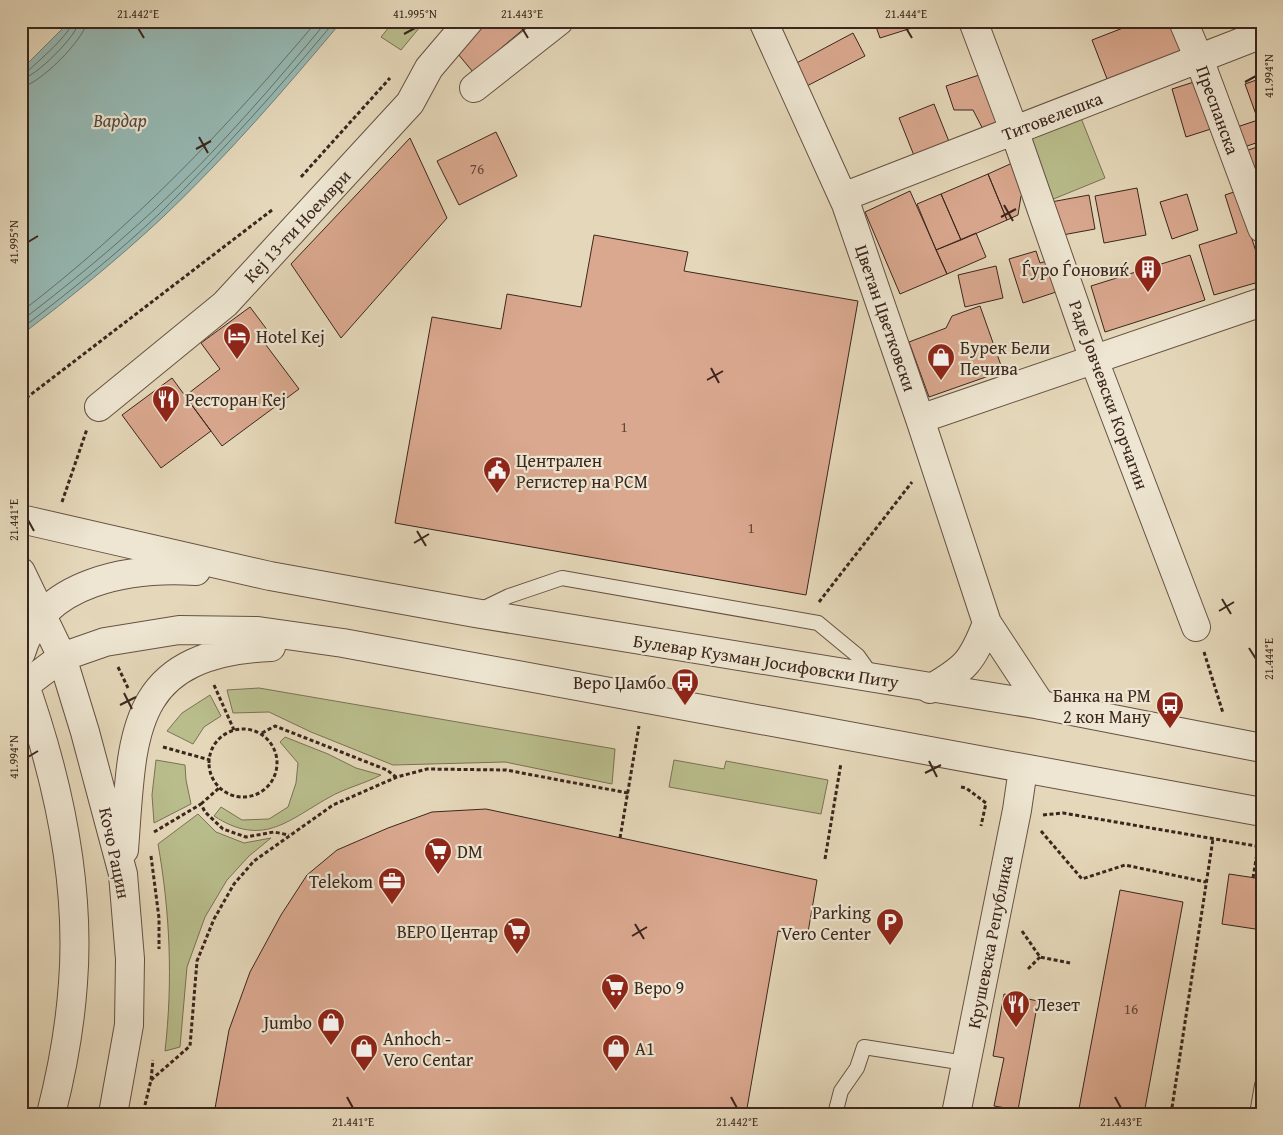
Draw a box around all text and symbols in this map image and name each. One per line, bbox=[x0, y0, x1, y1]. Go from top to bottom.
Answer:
text: 21.442°E bbox=[117, 5, 159, 22]
text: 41.995°N bbox=[393, 5, 437, 22]
text: 21.443°E bbox=[501, 5, 543, 22]
text: 21.444°E bbox=[885, 5, 927, 22]
text: 41.994°N bbox=[1260, 54, 1277, 98]
street label: Преспанска bbox=[1189, 62, 1247, 159]
street label: Титовелешка bbox=[998, 84, 1107, 148]
water label: Вардар bbox=[92, 106, 147, 134]
house number: 76 bbox=[470, 158, 484, 179]
street label: Кеј 13-ти Ноември bbox=[237, 163, 357, 289]
text: 41.995°N bbox=[5, 220, 22, 264]
street label: Цветан Цветковски bbox=[848, 241, 924, 395]
building icon: Ѓуро Ѓоновиќ bbox=[1133, 254, 1163, 293]
place label: Ѓуро Ѓоновиќ bbox=[1022, 256, 1130, 283]
street label: Раде Јовчевски Корчагин bbox=[1062, 296, 1156, 494]
hotel icon: Hotel Kej bbox=[222, 321, 252, 360]
place label: Hotel Kej bbox=[256, 323, 325, 350]
place label: Бурек Бели Печива bbox=[960, 334, 1050, 382]
shop icon: Бурек Бели Печива bbox=[926, 342, 956, 381]
restaurant icon: Ресторан Кej bbox=[151, 384, 181, 423]
place label: Ресторан Кej bbox=[185, 386, 286, 413]
house number: 1 bbox=[620, 416, 628, 437]
place label: Централен Регистер на РСМ bbox=[516, 447, 648, 495]
public building icon: Централен Регистер на РСМ bbox=[482, 455, 512, 494]
text: 21.441°E bbox=[5, 499, 22, 541]
house number: 1 bbox=[747, 517, 755, 538]
street label: Булевар Кузман Јосифовски Питу bbox=[631, 627, 901, 695]
text: 21.444°E bbox=[1260, 638, 1277, 680]
bus stop icon: Веро Џамбо bbox=[670, 667, 700, 706]
place label: Веро Џамбо bbox=[573, 669, 666, 696]
place label: Банка на РМ 2 кон Ману bbox=[1053, 682, 1151, 730]
bus stop icon: Банка на РМ 2 кон Ману bbox=[1155, 690, 1185, 729]
text: 41.994°N bbox=[5, 735, 22, 779]
street label: Кочо Рацин bbox=[92, 805, 138, 901]
supermarket icon: DM bbox=[423, 836, 453, 875]
place label: DM bbox=[457, 838, 483, 865]
street label: Крушевска Република bbox=[960, 853, 1020, 1031]
office icon: Telekom bbox=[377, 866, 407, 905]
place label: Telekom bbox=[309, 868, 373, 895]
place label: Parking Vero Center bbox=[781, 899, 872, 947]
parking icon: Parking Vero Center bbox=[875, 907, 905, 946]
supermarket icon: ВЕРО Центар bbox=[502, 916, 532, 955]
place label: ВЕРО Центар bbox=[397, 918, 498, 945]
supermarket icon: Веро 9 bbox=[600, 972, 630, 1011]
place label: Веро 9 bbox=[634, 974, 684, 1001]
restaurant icon: Лезет bbox=[1001, 989, 1031, 1028]
place label: Лезет bbox=[1035, 991, 1080, 1018]
house number: 16 bbox=[1124, 998, 1138, 1019]
shop icon: Jumbo bbox=[316, 1007, 346, 1046]
place label: Jumbo bbox=[261, 1009, 312, 1036]
place label: Anhoch - Vero Centar bbox=[383, 1025, 474, 1073]
shop icon: Anhoch - Vero Centar bbox=[349, 1033, 379, 1072]
shop icon: A1 bbox=[601, 1033, 631, 1072]
place label: A1 bbox=[635, 1035, 655, 1062]
text: 21.441°E bbox=[332, 1113, 374, 1130]
text: 21.442°E bbox=[716, 1113, 758, 1130]
text: 21.443°E bbox=[1100, 1113, 1142, 1130]

